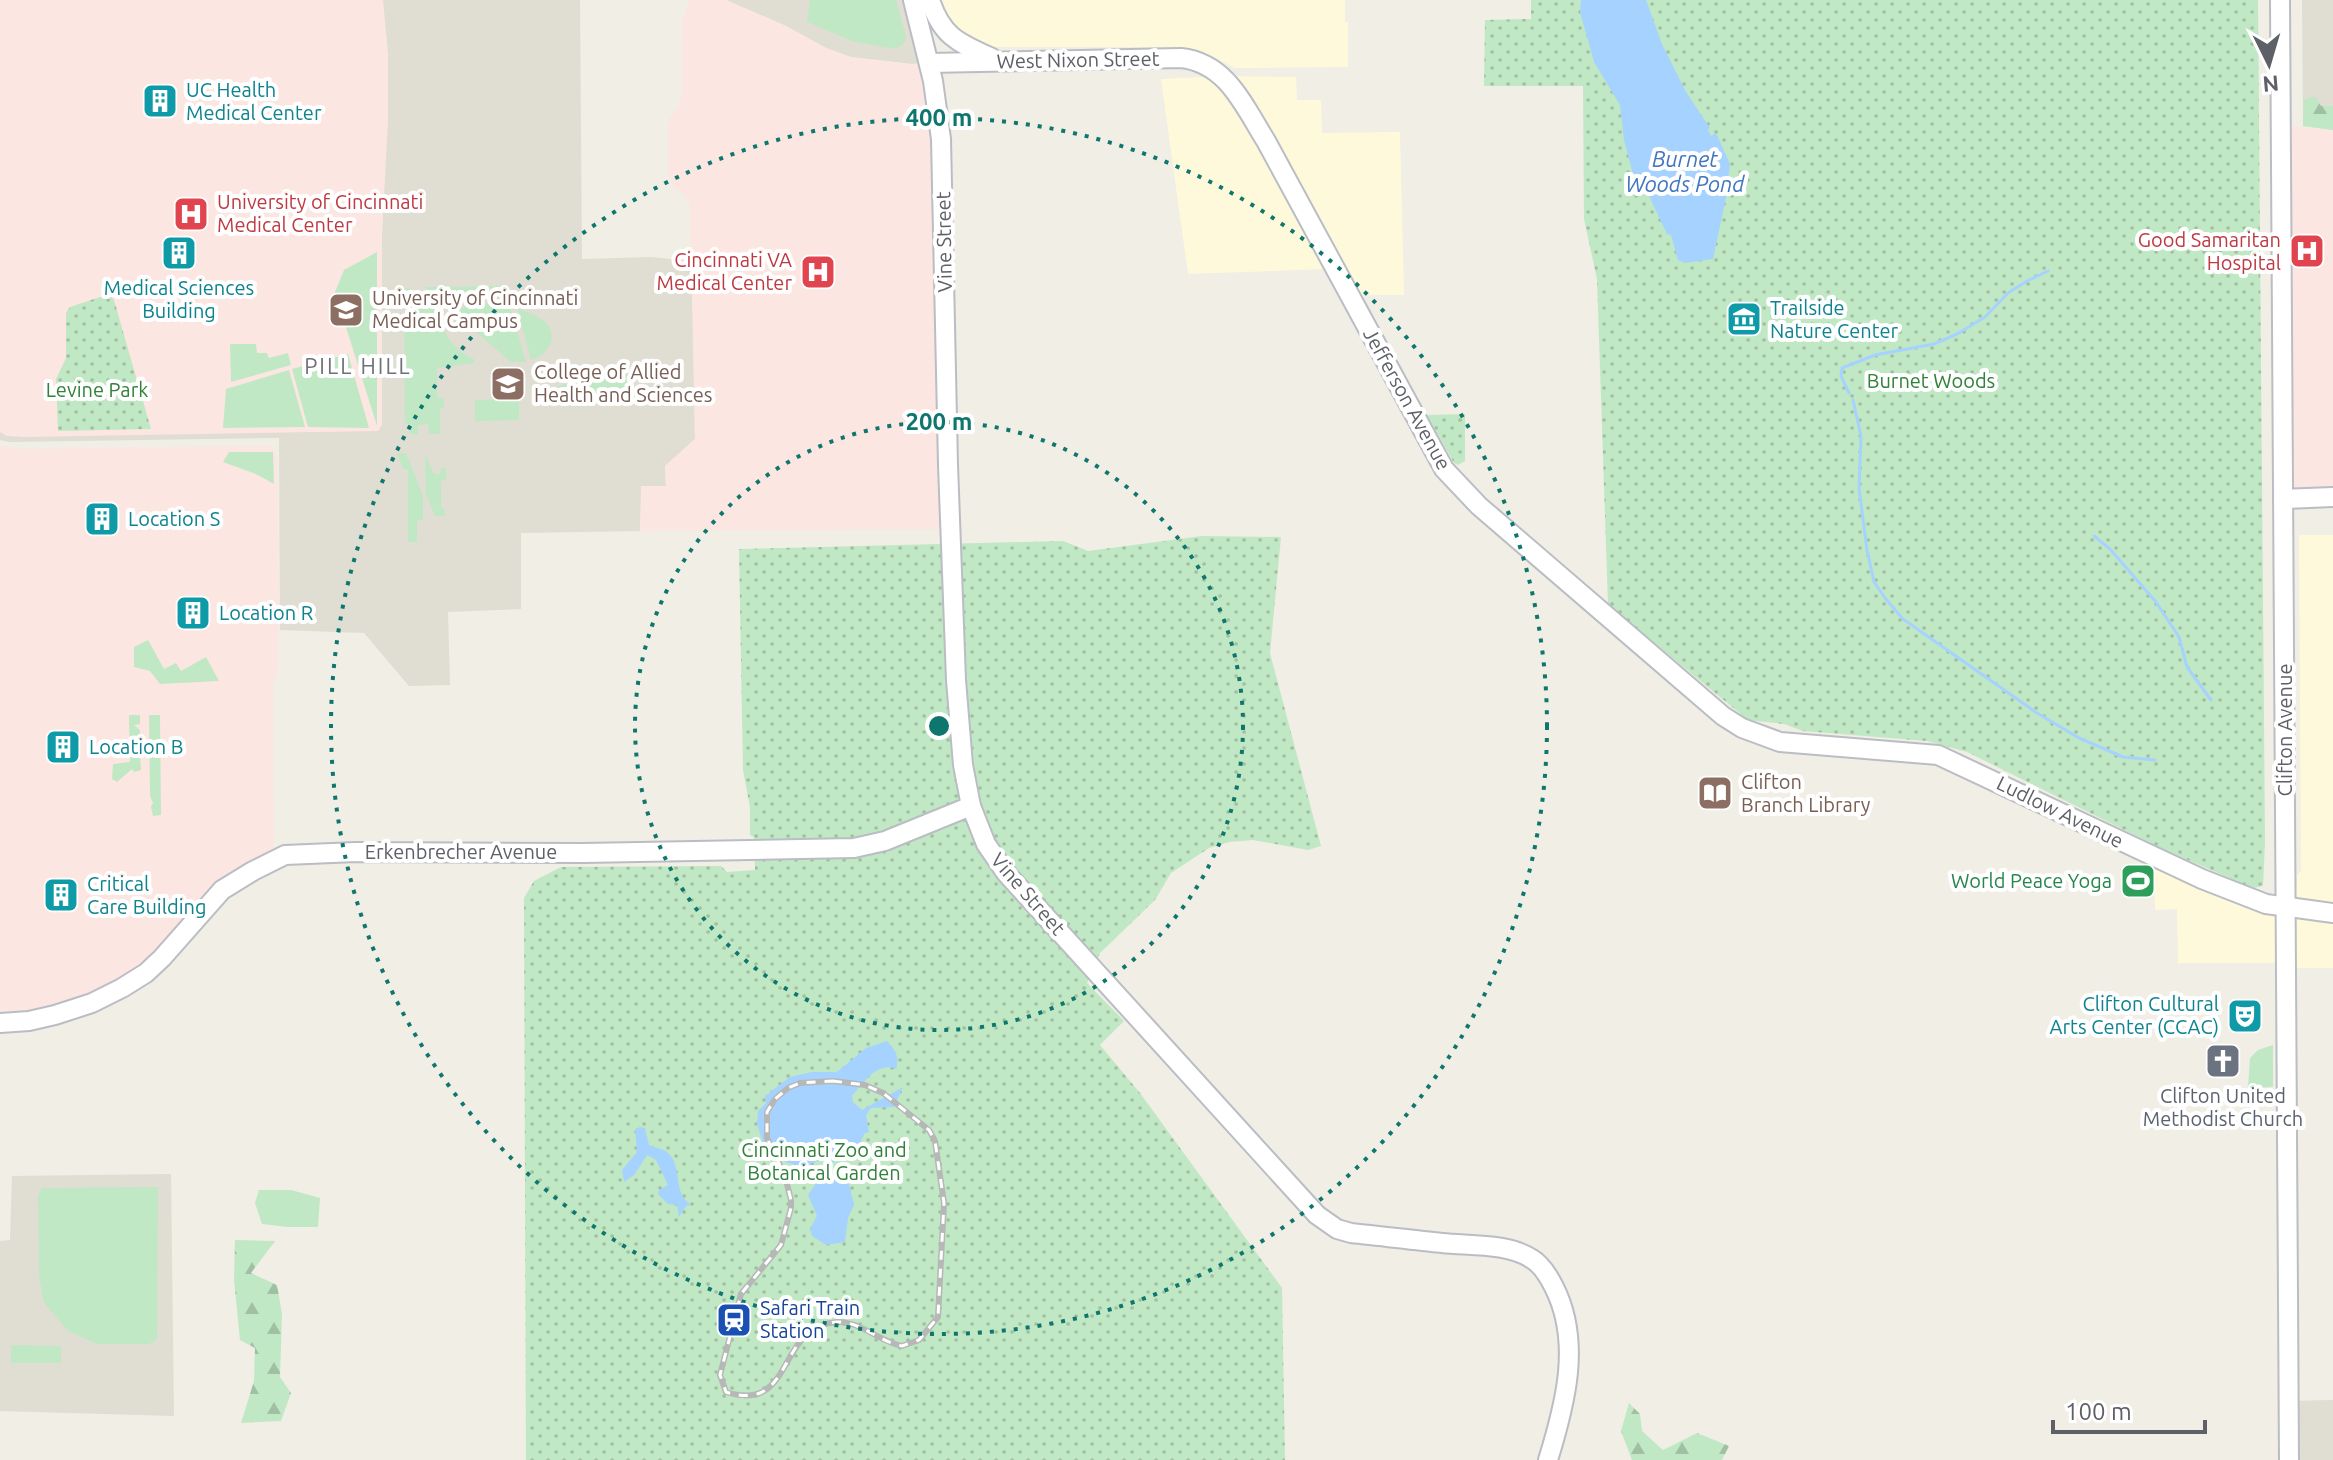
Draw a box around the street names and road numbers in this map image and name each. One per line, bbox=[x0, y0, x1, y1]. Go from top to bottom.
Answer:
street label: West Nixon Street bbox=[996, 47, 1160, 72]
street label: Vine Street bbox=[931, 191, 956, 293]
street label: Jefferson Avenue bbox=[1359, 324, 1456, 474]
street label: Clifton Avenue bbox=[2273, 664, 2296, 796]
street label: Ludlow Avenue bbox=[1993, 771, 2127, 852]
street label: Erkenbrecher Avenue bbox=[365, 840, 557, 863]
street label: Vine Street bbox=[987, 848, 1070, 939]

